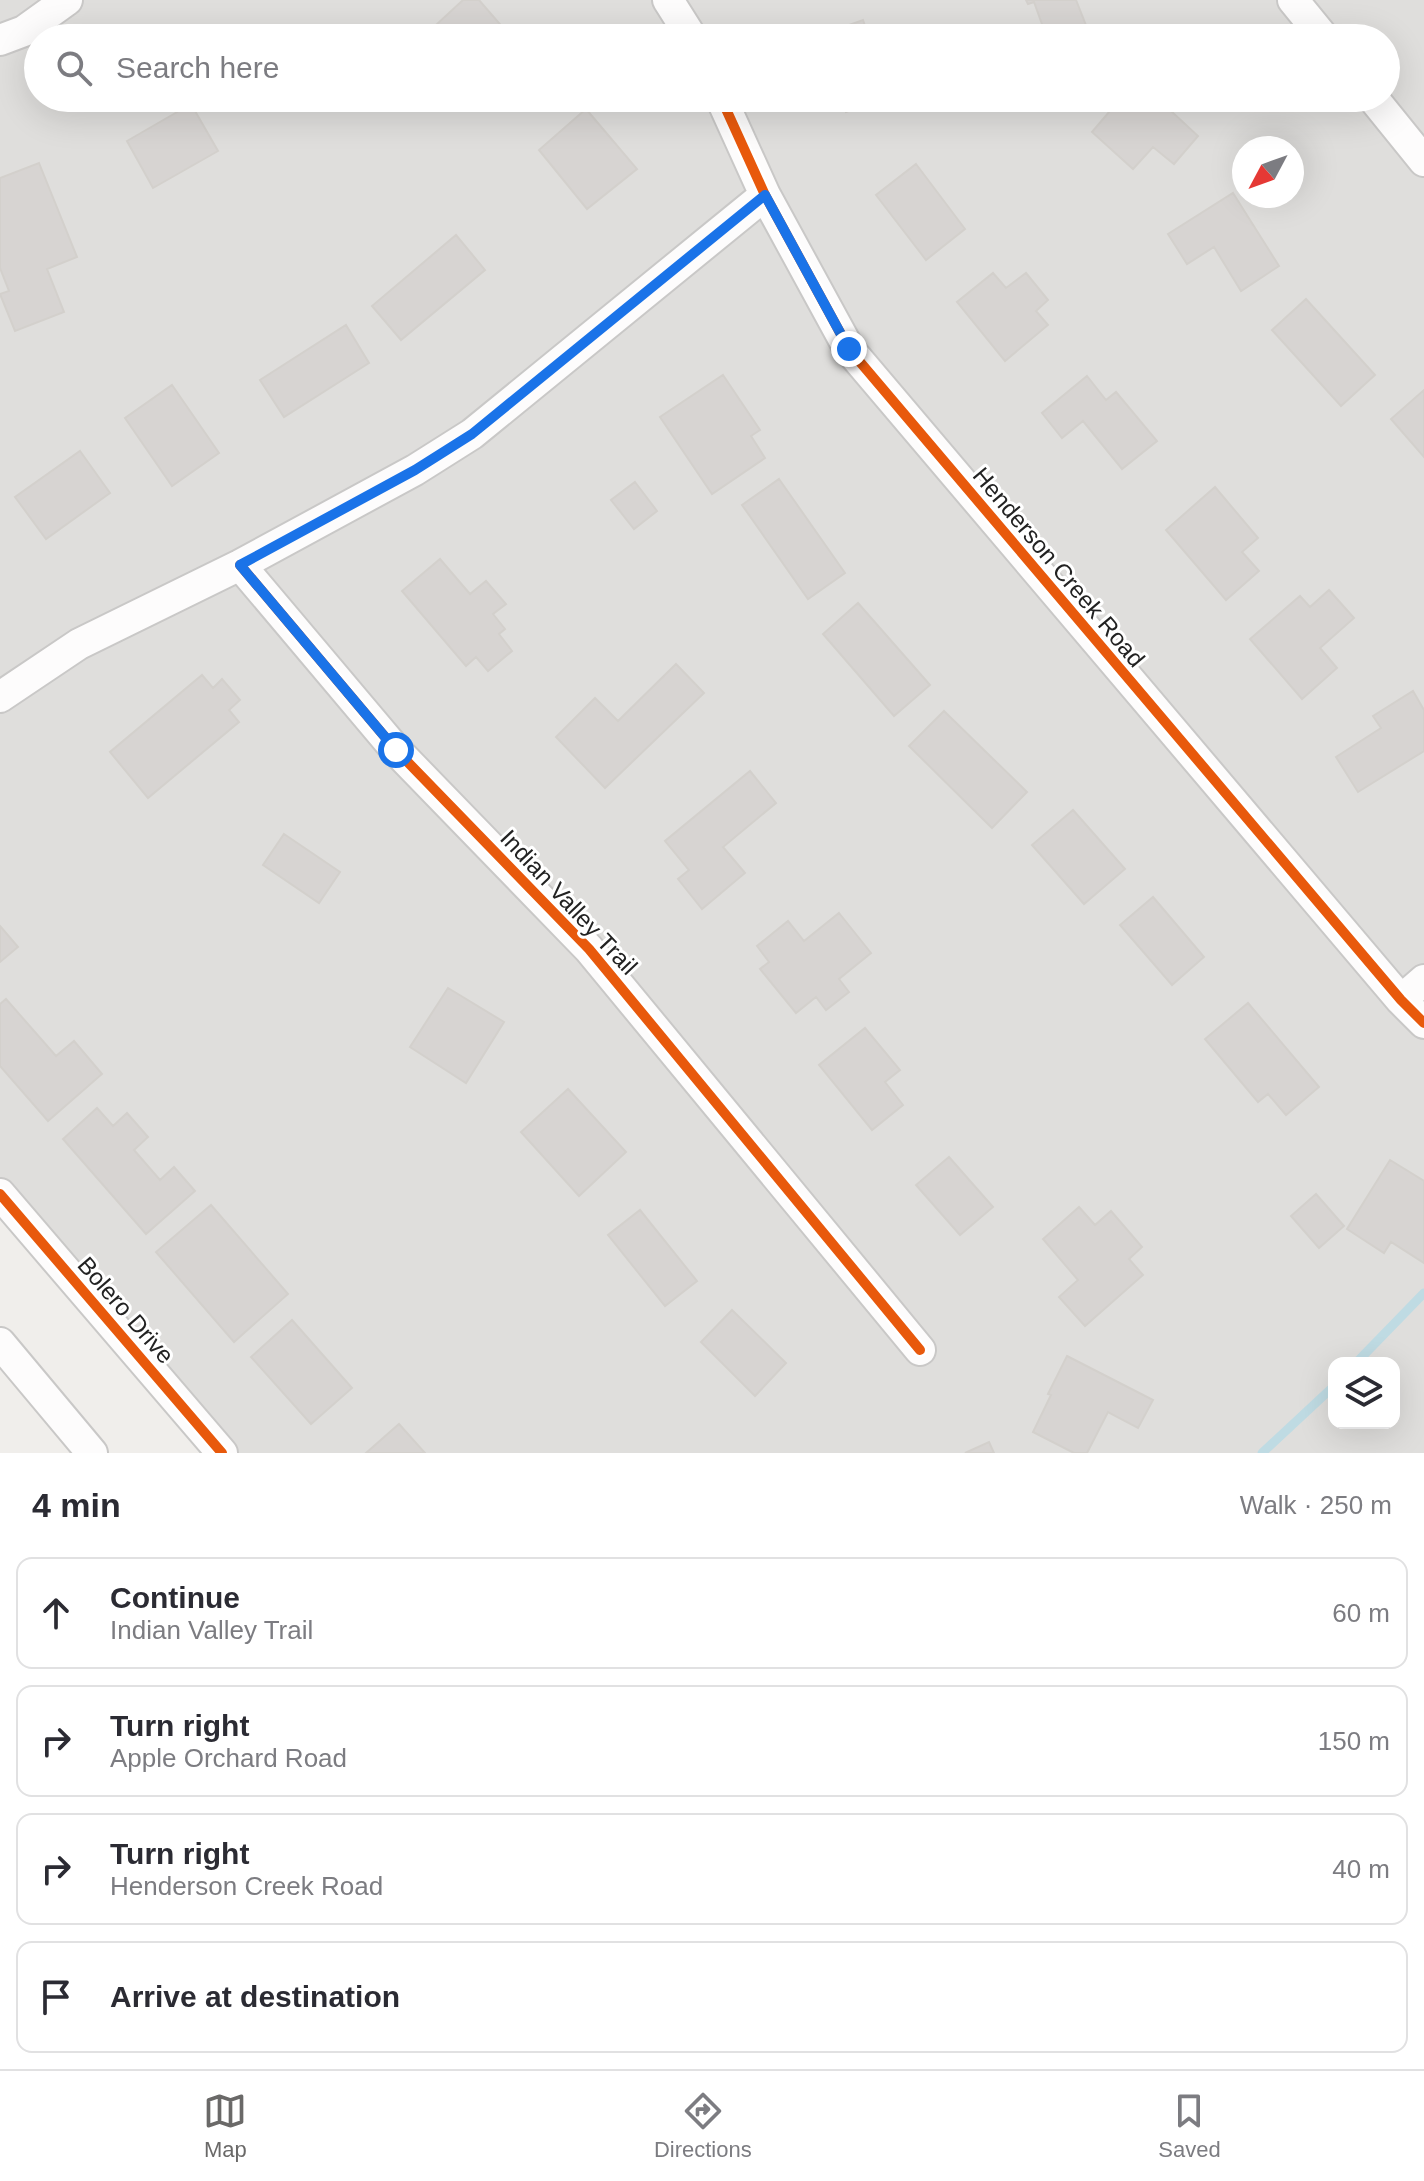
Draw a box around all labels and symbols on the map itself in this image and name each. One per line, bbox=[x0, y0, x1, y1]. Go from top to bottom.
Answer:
north arrow bbox=[1232, 136, 1304, 208]
route end bbox=[831, 331, 867, 367]
street label: Henderson Creek Road bbox=[968, 462, 1150, 672]
route start bbox=[378, 732, 414, 768]
street label: Indian Valley Trail bbox=[495, 824, 643, 980]
street label: Bolero Drive bbox=[72, 1251, 180, 1369]

